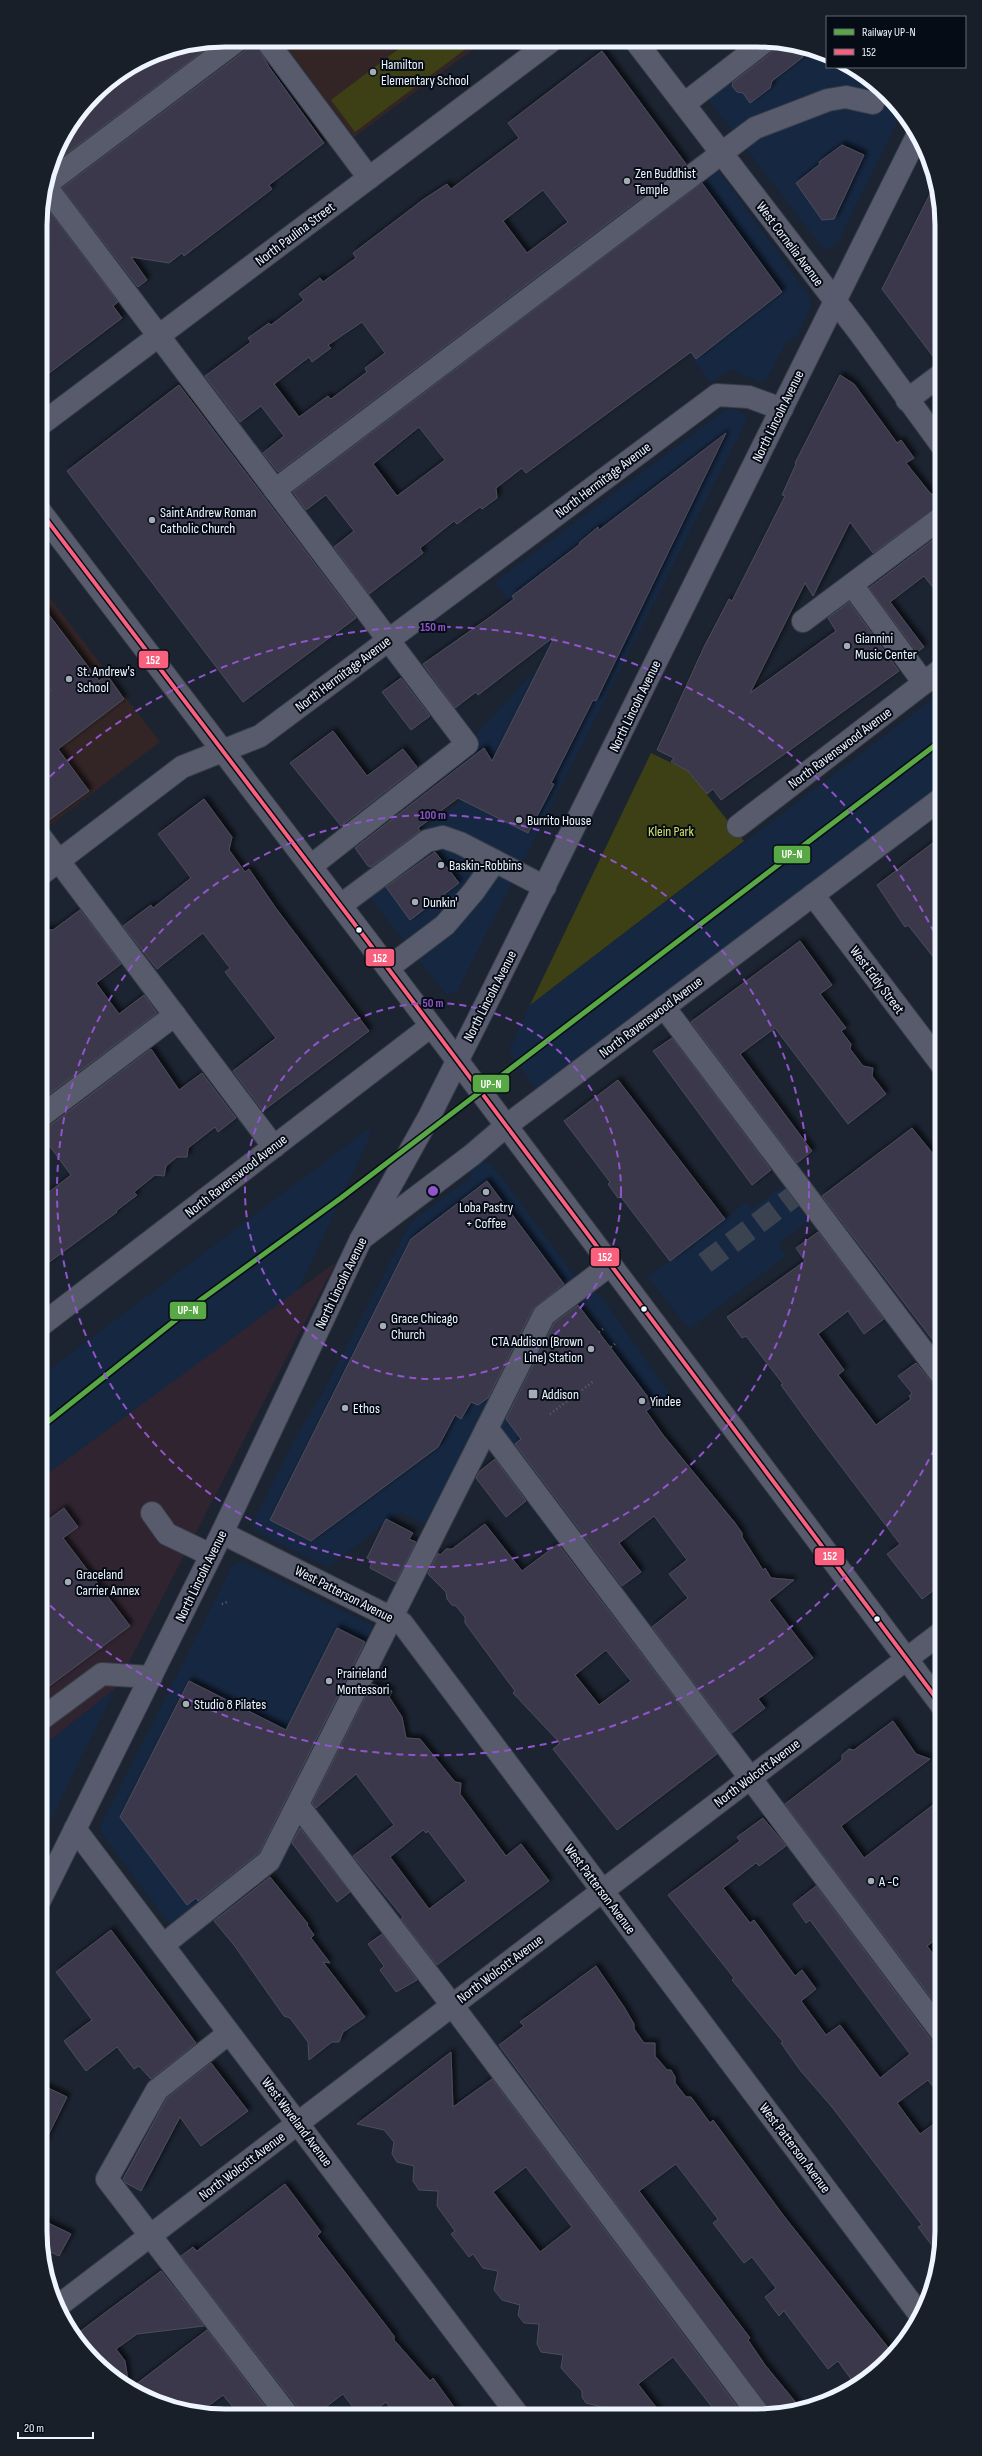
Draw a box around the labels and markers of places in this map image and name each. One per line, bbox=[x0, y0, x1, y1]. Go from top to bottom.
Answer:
place label: Hamilton Elementary School bbox=[381, 56, 469, 89]
marker: Hamilton Elementary School bbox=[368, 67, 378, 77]
place label: Zen Buddhist Temple bbox=[635, 165, 696, 198]
marker: Zen Buddhist Temple bbox=[622, 176, 632, 186]
place label: Saint Andrew Roman Catholic Church bbox=[160, 504, 257, 537]
marker: Saint Andrew Roman Catholic Church bbox=[147, 515, 157, 525]
place label: Giannini Music Center bbox=[855, 630, 917, 663]
marker: Giannini Music Center bbox=[842, 641, 852, 651]
place label: St. Andrew's School bbox=[77, 663, 135, 696]
marker: St. Andrew's School bbox=[64, 674, 74, 684]
place label: Burrito House bbox=[527, 812, 591, 829]
marker: Burrito House bbox=[514, 815, 524, 825]
place label: Baskin-Robbins bbox=[449, 857, 522, 874]
marker: Baskin-Robbins bbox=[436, 860, 446, 870]
place label: Dunkin' bbox=[423, 894, 457, 911]
marker: Dunkin' bbox=[410, 897, 420, 907]
unlabelled marker bbox=[354, 925, 364, 935]
centre of rings bbox=[426, 1184, 440, 1198]
marker: Loba Pastry + Coffee bbox=[481, 1187, 491, 1197]
place label: Loba Pastry + Coffee bbox=[459, 1199, 514, 1232]
unlabelled marker bbox=[639, 1304, 649, 1314]
place label: Grace Chicago Church bbox=[391, 1310, 458, 1343]
marker: Grace Chicago Church bbox=[378, 1321, 388, 1331]
place label: CTA Addison (Brown Line) Station bbox=[491, 1333, 583, 1366]
marker: CTA Addison (Brown Line) Station bbox=[586, 1344, 596, 1354]
place label: Addison bbox=[541, 1386, 579, 1403]
marker: Addison bbox=[527, 1388, 539, 1400]
place label: Yindee bbox=[650, 1393, 681, 1410]
marker: Yindee bbox=[637, 1396, 647, 1406]
place label: Ethos bbox=[353, 1400, 380, 1417]
marker: Ethos bbox=[340, 1403, 350, 1413]
place label: Graceland Carrier Annex bbox=[76, 1566, 140, 1599]
marker: Graceland Carrier Annex bbox=[63, 1577, 73, 1587]
unlabelled marker bbox=[872, 1614, 882, 1624]
place label: Prairieland Montessori bbox=[337, 1665, 389, 1698]
marker: Prairieland Montessori bbox=[324, 1676, 334, 1686]
place label: Studio 8 Pilates bbox=[194, 1696, 266, 1713]
marker: Studio 8 Pilates bbox=[181, 1699, 191, 1709]
place label: A -C bbox=[878, 1873, 899, 1890]
marker: A -C bbox=[866, 1876, 876, 1886]

